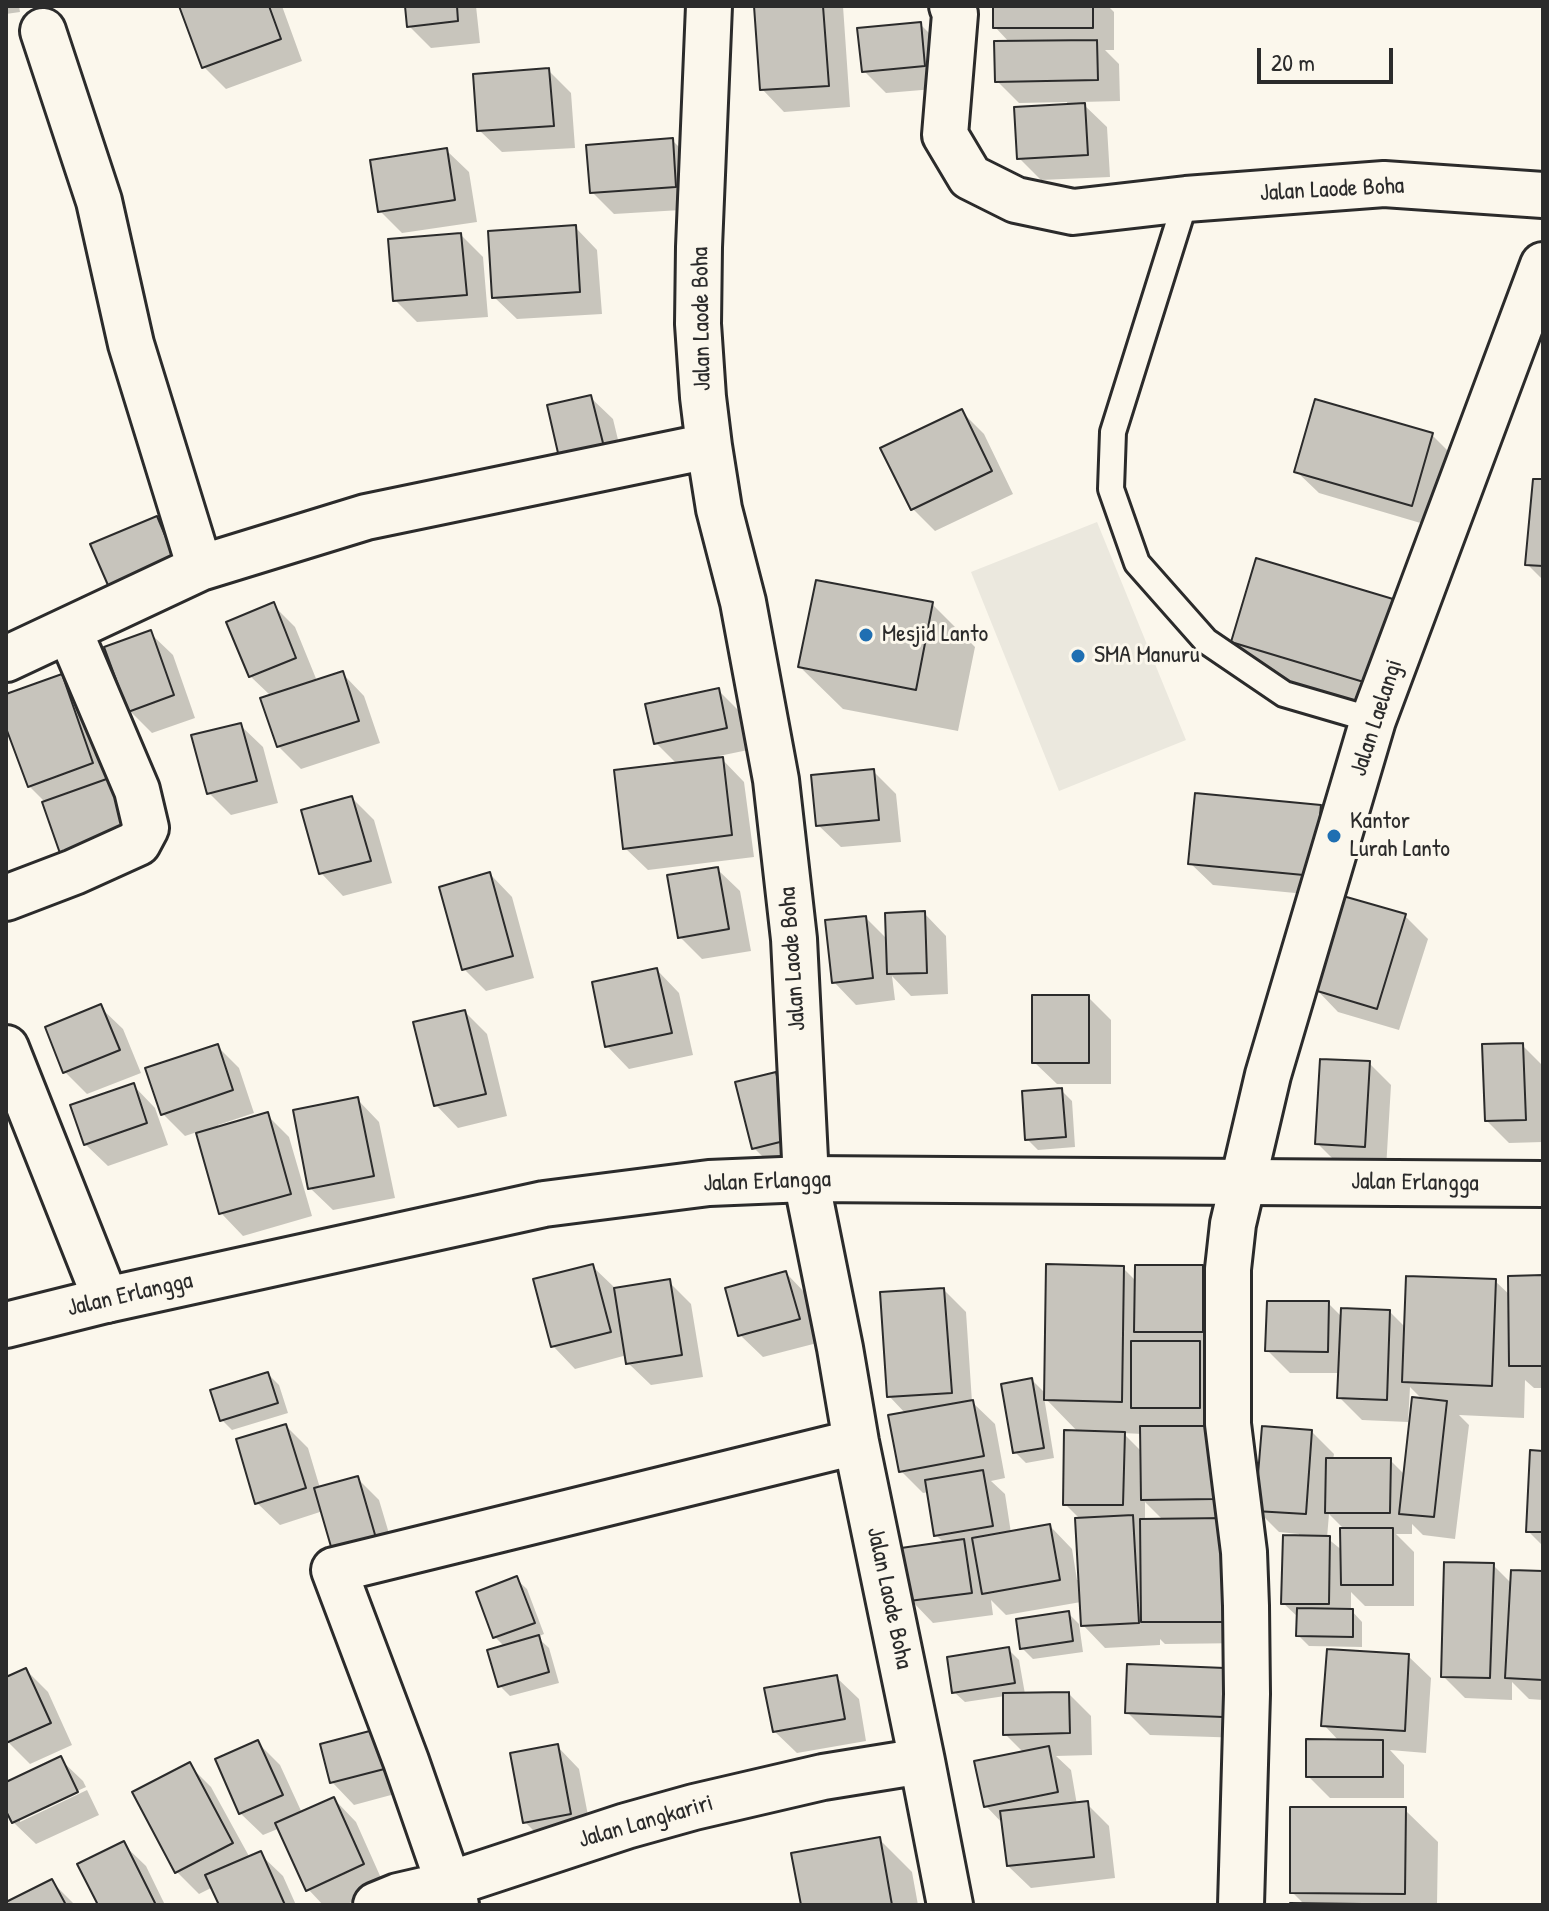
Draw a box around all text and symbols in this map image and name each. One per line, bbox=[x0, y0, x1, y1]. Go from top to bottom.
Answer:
scale bar bbox=[1261, 32, 1397, 82]
text: 20 m bbox=[1271, 46, 1315, 78]
street label: Jalan Laode Boha bbox=[1259, 172, 1405, 208]
street label: Jalan Laode Boha bbox=[686, 247, 718, 391]
place label: Mesjid Lanto bbox=[882, 621, 988, 649]
marker: Mesjid Lanto bbox=[857, 626, 875, 644]
place label: SMA Manuru bbox=[1094, 642, 1200, 670]
marker: SMA Manuru bbox=[1069, 647, 1087, 665]
street label: Jalan Laelangi bbox=[1345, 656, 1409, 780]
place label: Kantor Lurah Lanto bbox=[1350, 808, 1450, 864]
marker: Kantor Lurah Lanto bbox=[1325, 827, 1343, 845]
street label: Jalan Laode Boha bbox=[774, 886, 812, 1032]
street label: Jalan Erlangga bbox=[703, 1165, 831, 1199]
street label: Jalan Erlangga bbox=[1351, 1167, 1479, 1199]
street label: Jalan Erlangga bbox=[65, 1267, 195, 1323]
street label: Jalan Laode Boha bbox=[860, 1524, 918, 1672]
street label: Jalan Langkariri bbox=[575, 1789, 717, 1855]

